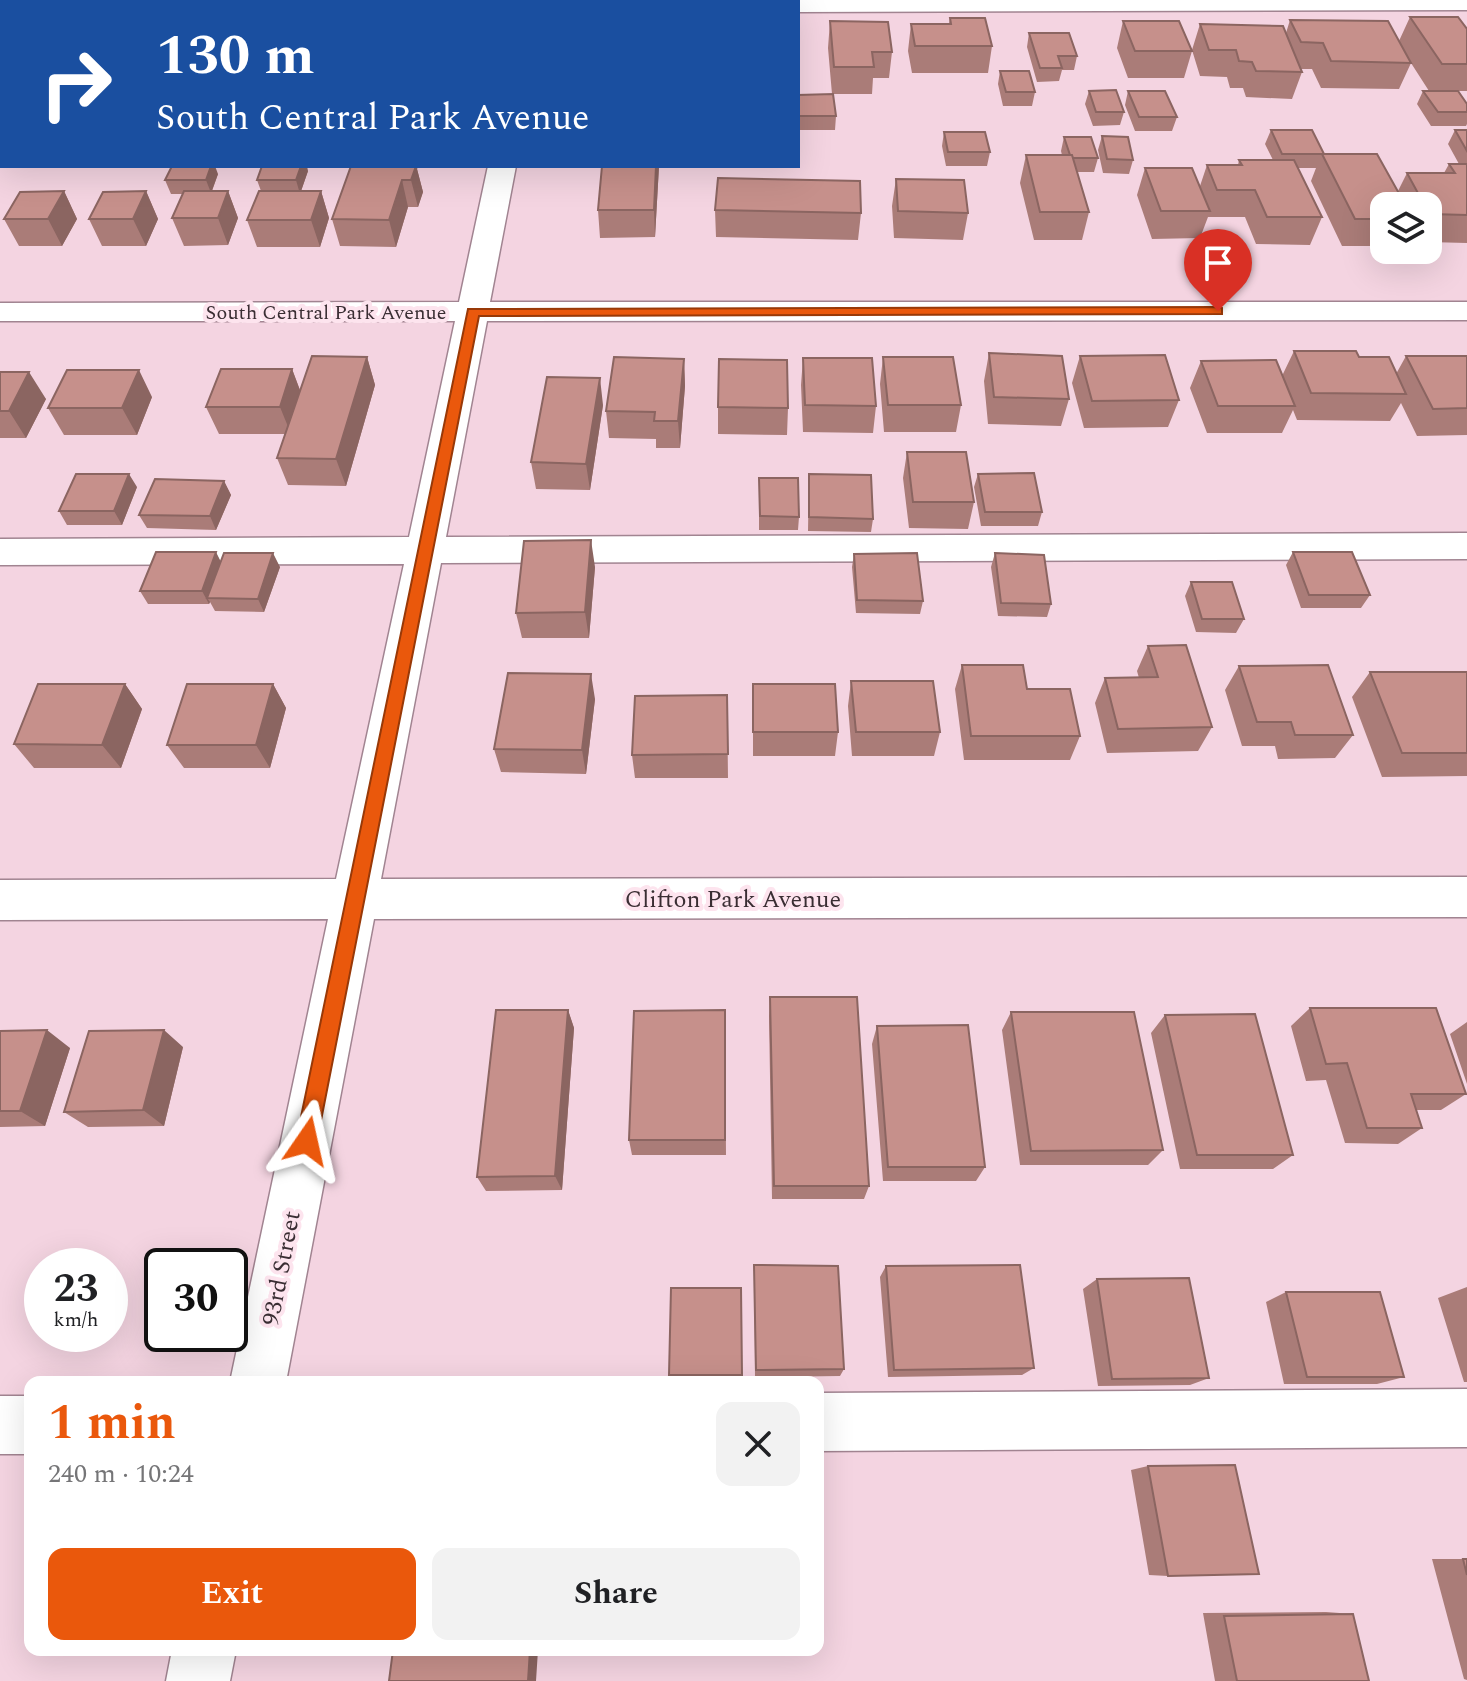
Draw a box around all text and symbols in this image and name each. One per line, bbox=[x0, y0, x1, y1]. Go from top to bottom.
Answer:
text: 130 m bbox=[156, 14, 315, 99]
icon: right bbox=[24, 32, 128, 136]
text: South Central Park Avenue bbox=[156, 91, 590, 146]
map controls bbox=[1370, 192, 1442, 264]
button: layers bbox=[1370, 192, 1442, 264]
pin bbox=[1184, 229, 1252, 311]
icon: arrive bbox=[1196, 241, 1240, 285]
street label: South Central Park Avenue bbox=[206, 298, 446, 328]
street label: Clifton Park Avenue bbox=[625, 882, 841, 918]
position arrow bbox=[265, 1099, 349, 1183]
street label: 93rd Street bbox=[253, 1208, 311, 1329]
speed limit sign: 30 bbox=[144, 1248, 248, 1352]
text: 23 bbox=[54, 1259, 98, 1320]
text: km/h bbox=[54, 1305, 99, 1335]
text: 1 min bbox=[48, 1387, 176, 1460]
button: close bbox=[716, 1402, 800, 1486]
text: 240 m · 10:24 bbox=[48, 1454, 194, 1494]
button: Exit bbox=[48, 1548, 416, 1640]
button: Share bbox=[432, 1548, 800, 1640]

